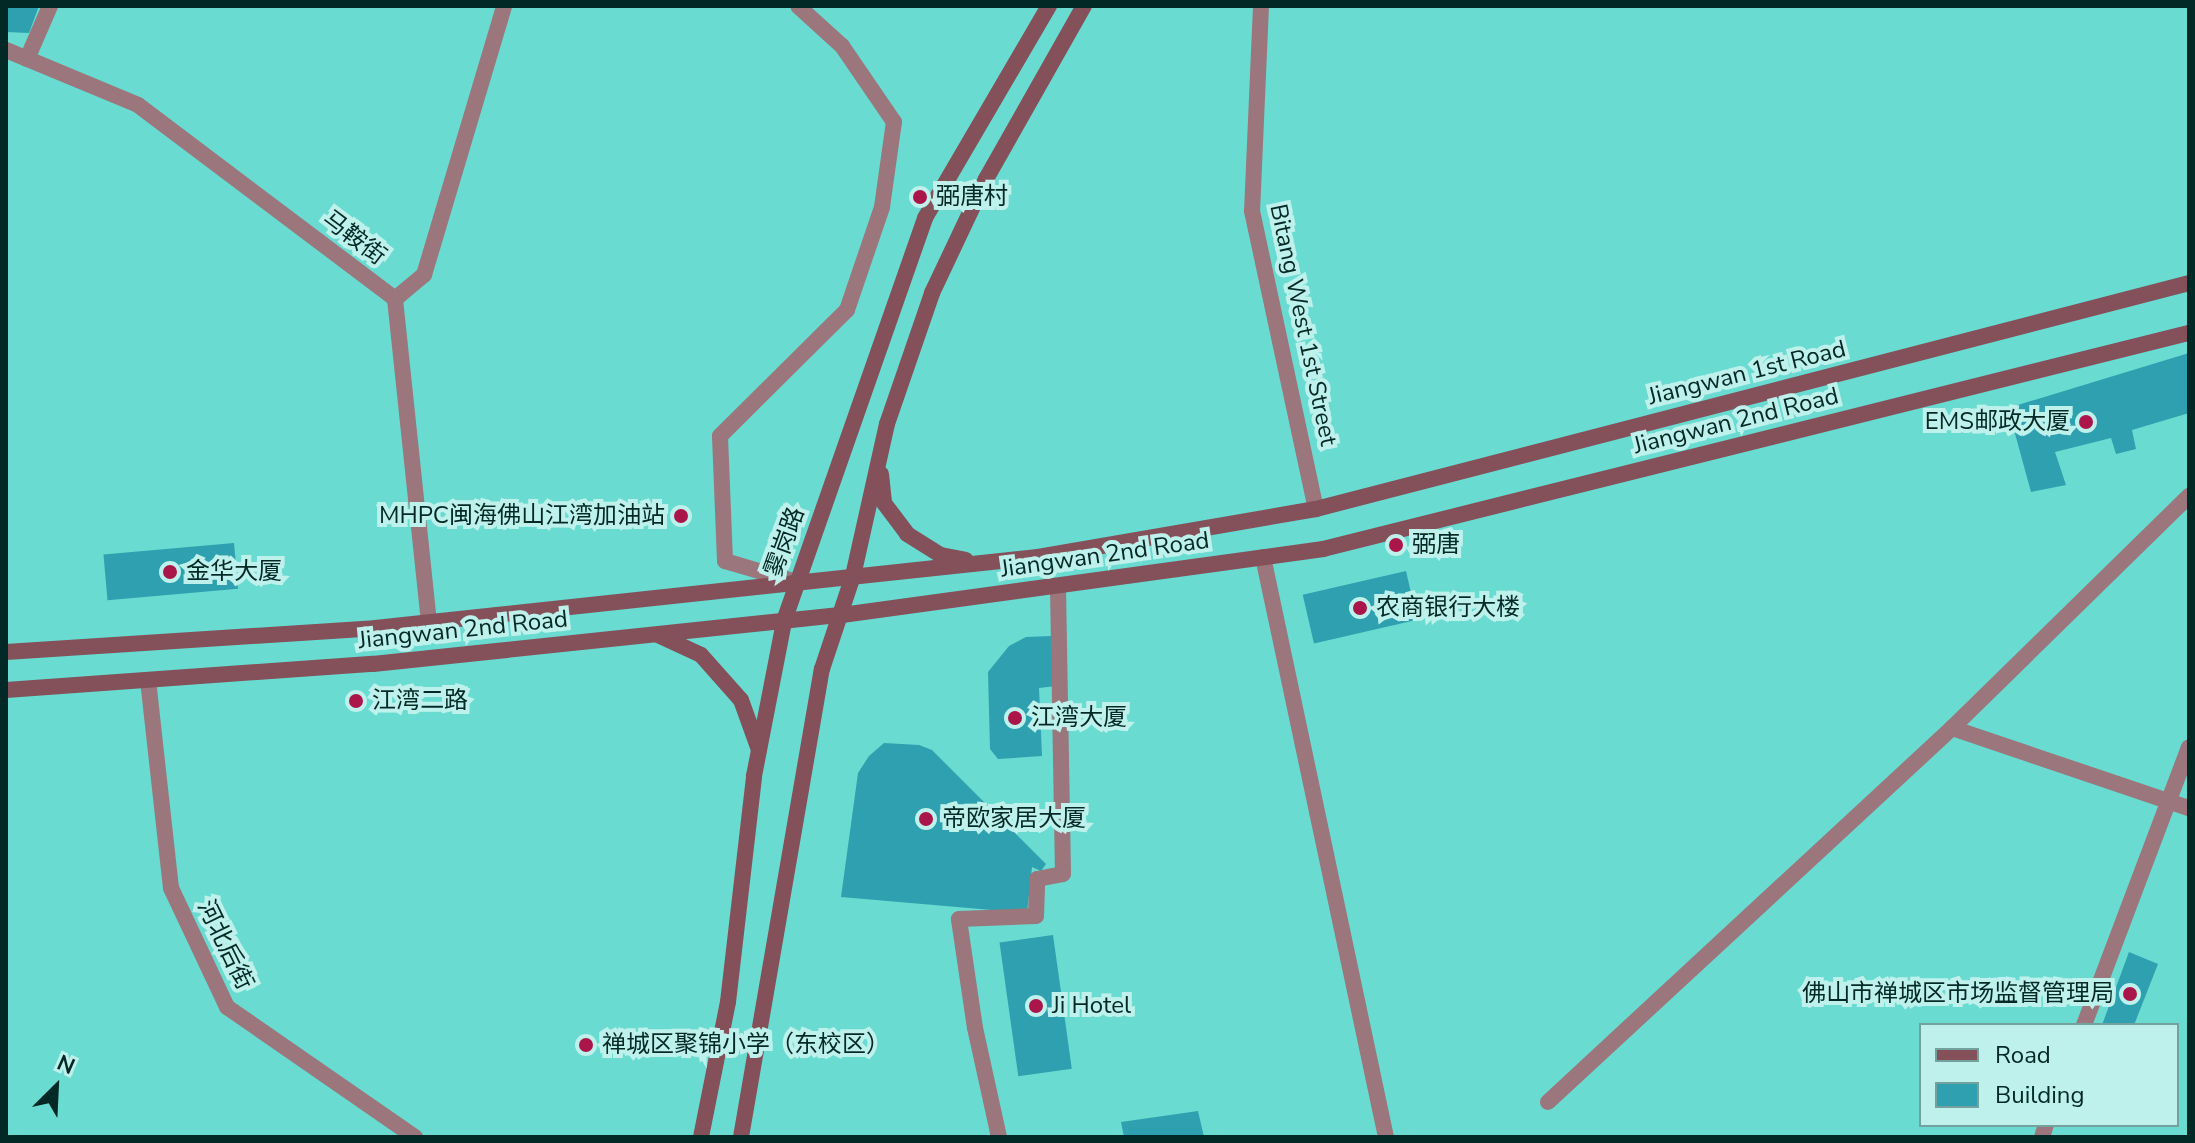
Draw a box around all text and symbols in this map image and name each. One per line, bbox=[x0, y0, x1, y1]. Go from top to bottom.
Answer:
place label: 弼唐村 bbox=[936, 183, 1008, 211]
marker: 弼唐村 bbox=[911, 188, 929, 206]
street label: Bitang West 1st Street bbox=[1263, 201, 1343, 449]
street label: 马鞍街 bbox=[317, 205, 391, 271]
street label: Jiangwan 1st Road bbox=[1645, 335, 1849, 411]
street label: Jiangwan 2nd Road bbox=[1631, 382, 1841, 460]
place label: EMS邮政大厦 bbox=[1925, 408, 2070, 436]
marker: EMS邮政大厦 bbox=[2077, 413, 2095, 431]
place label: MHPC闽海佛山江湾加油站 bbox=[379, 502, 665, 530]
street label: 雾岗路 bbox=[759, 503, 811, 581]
marker: MHPC闽海佛山江湾加油站 bbox=[672, 507, 690, 525]
street label: Jiangwan 2nd Road bbox=[999, 526, 1211, 584]
place label: 弼唐 bbox=[1412, 531, 1460, 559]
marker: 弼唐 bbox=[1387, 536, 1405, 554]
place label: 金华大厦 bbox=[186, 558, 282, 586]
marker: 金华大厦 bbox=[161, 563, 179, 581]
place label: 农商银行大楼 bbox=[1376, 594, 1520, 622]
marker: 农商银行大楼 bbox=[1351, 599, 1369, 617]
street label: Jiangwan 2nd Road bbox=[357, 605, 569, 655]
place label: 江湾二路 bbox=[372, 687, 468, 715]
marker: 江湾二路 bbox=[347, 692, 365, 710]
place label: 江湾大厦 bbox=[1031, 704, 1127, 732]
marker: 江湾大厦 bbox=[1006, 709, 1024, 727]
place label: 帝欧家居大厦 bbox=[942, 805, 1086, 833]
marker: 帝欧家居大厦 bbox=[917, 810, 935, 828]
street label: 河北后街 bbox=[191, 896, 259, 994]
place label: 佛山市禅城区市场监督管理局 bbox=[1802, 980, 2114, 1008]
marker: 佛山市禅城区市场监督管理局 bbox=[2121, 985, 2139, 1003]
place label: Ji Hotel bbox=[1052, 992, 1131, 1020]
marker: Ji Hotel bbox=[1027, 997, 1045, 1015]
legend bbox=[1919, 1023, 2179, 1127]
place label: 禅城区聚锦小学（东校区） bbox=[602, 1031, 890, 1059]
marker: 禅城区聚锦小学（东校区） bbox=[577, 1036, 595, 1054]
text: Road bbox=[1995, 1039, 2051, 1071]
north arrow bbox=[16, 1047, 96, 1127]
text: N bbox=[52, 1048, 79, 1082]
text: Building bbox=[1995, 1079, 2085, 1111]

